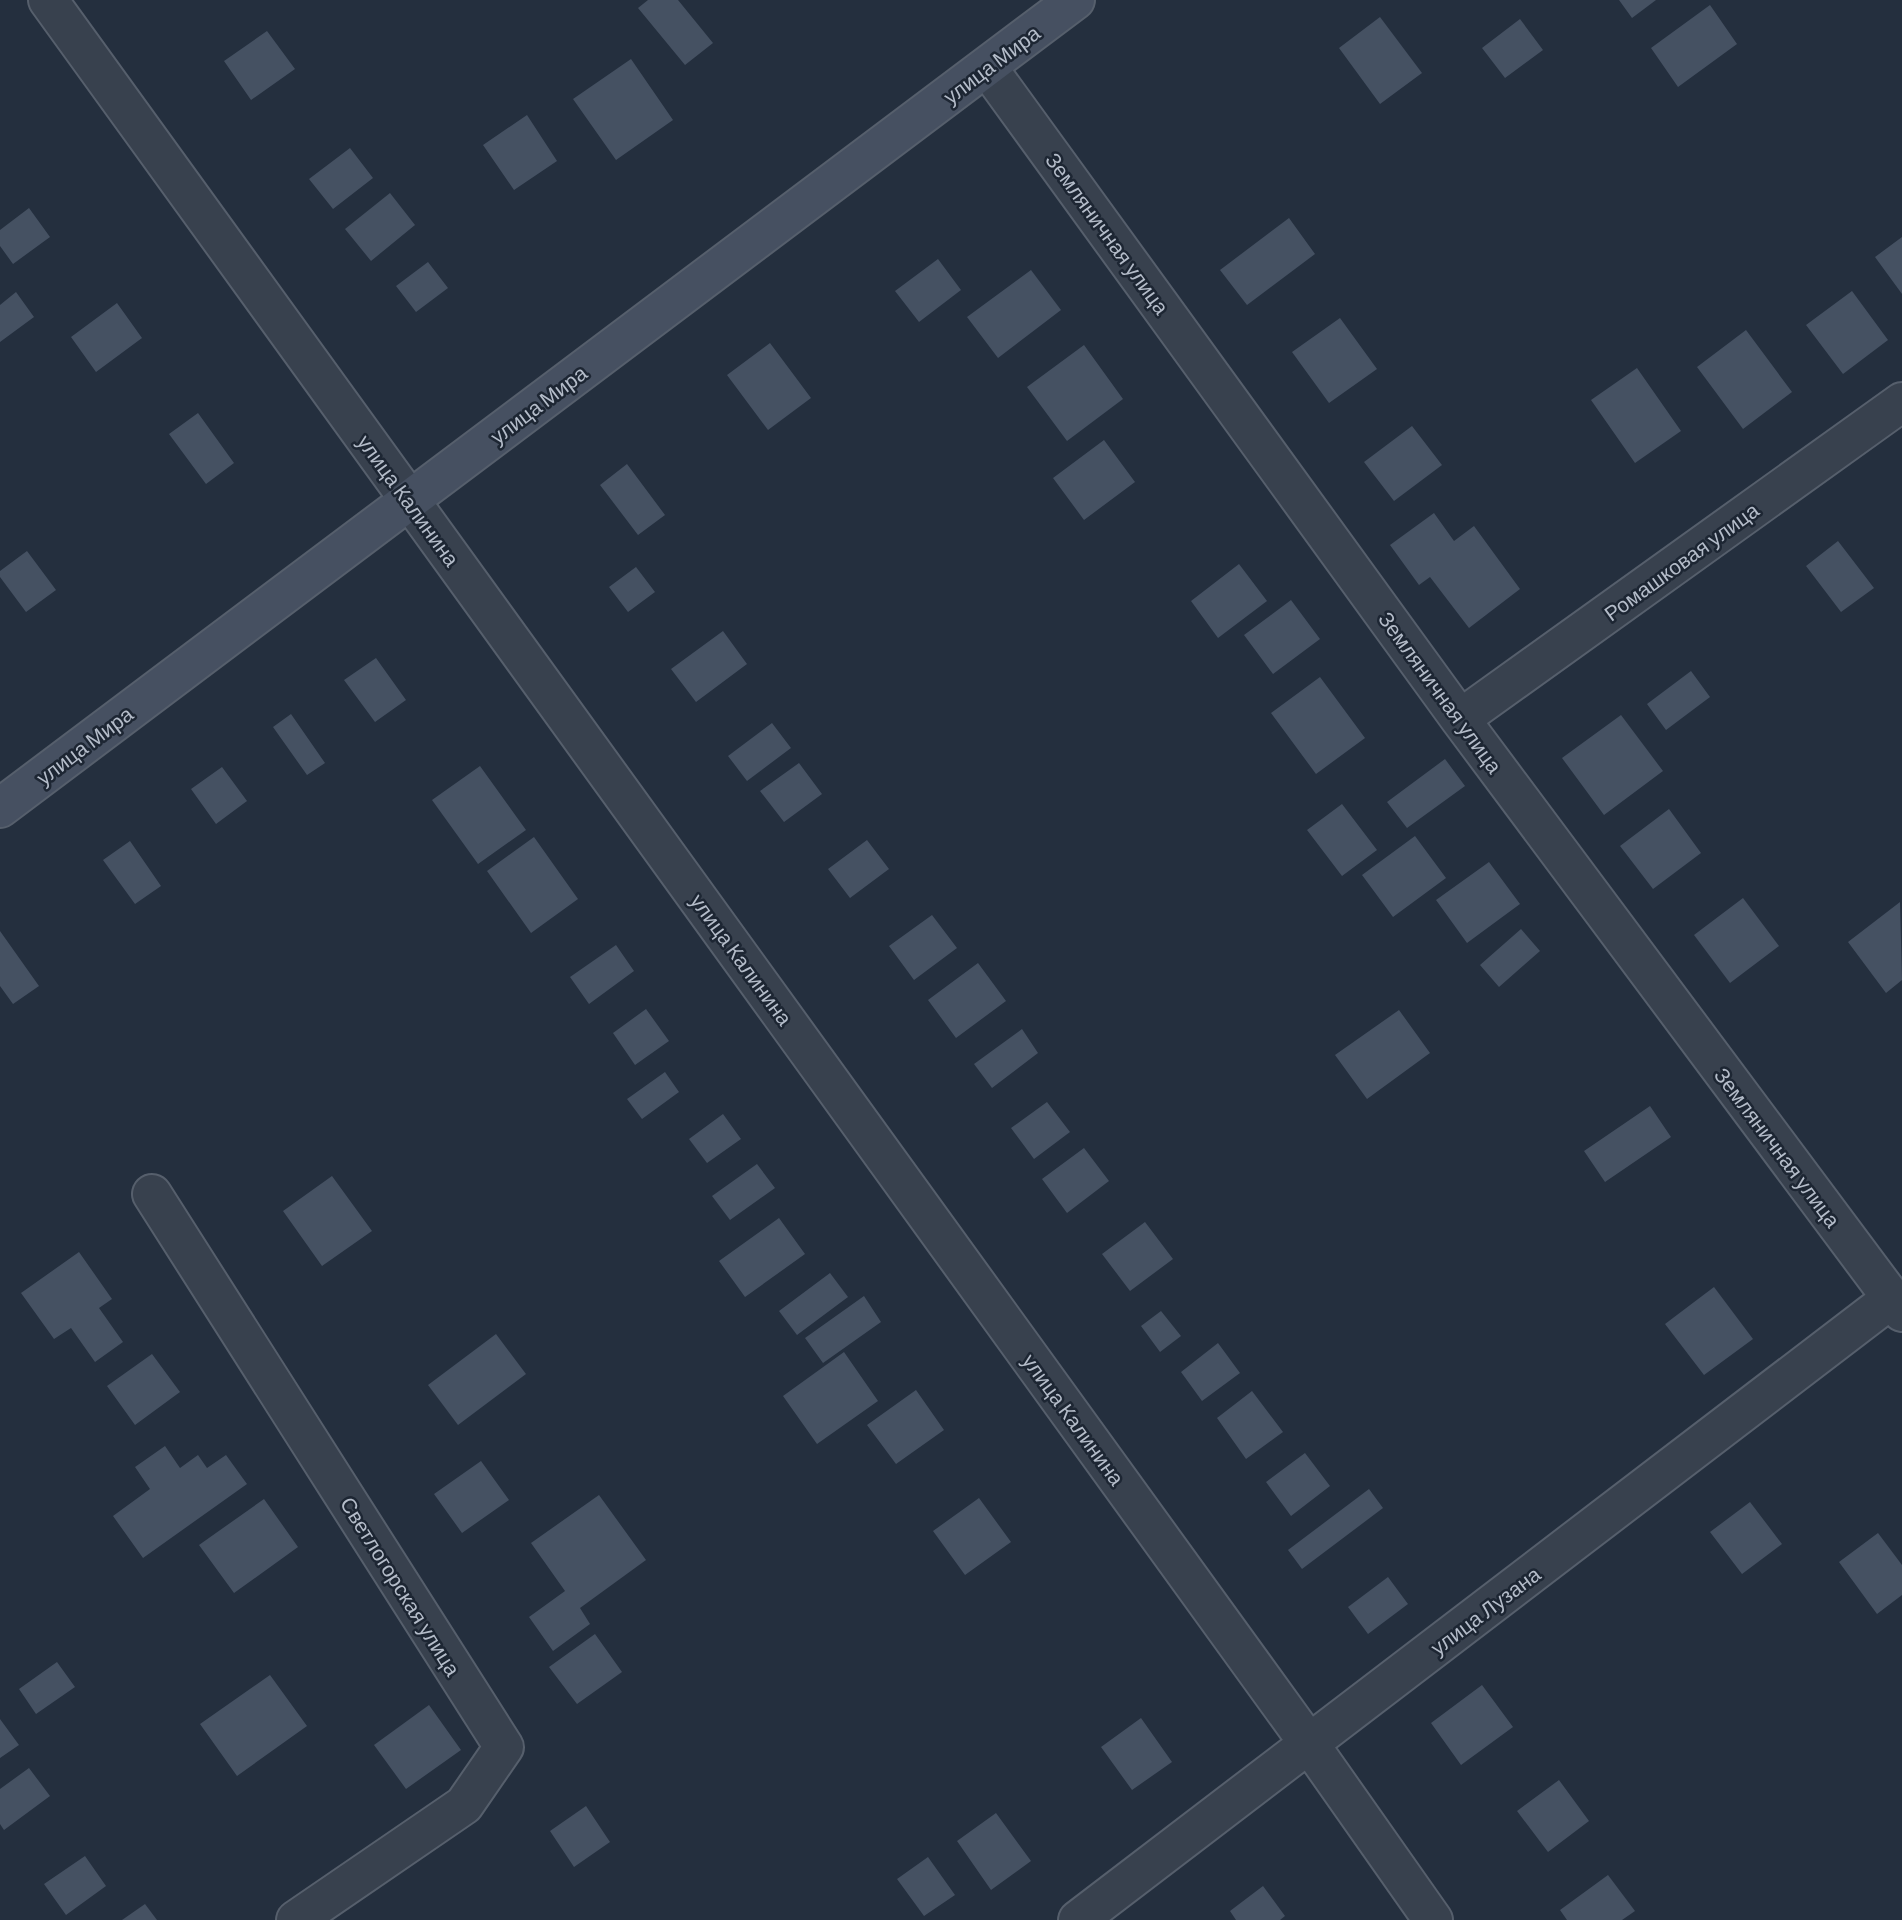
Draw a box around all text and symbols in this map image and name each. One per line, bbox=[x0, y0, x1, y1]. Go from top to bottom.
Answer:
street label: улица Мира bbox=[938, 19, 1045, 108]
street label: Земляничная улица bbox=[1041, 147, 1175, 319]
street label: улица Мира bbox=[485, 359, 592, 448]
street label: улица Калинина bbox=[353, 429, 465, 571]
street label: Ромашковая улица bbox=[1599, 496, 1763, 625]
street label: Земляничная улица bbox=[1374, 606, 1508, 778]
street label: улица Мира bbox=[31, 700, 138, 789]
street label: улица Калинина bbox=[686, 888, 798, 1030]
street label: Земляничная улица bbox=[1710, 1062, 1846, 1232]
street label: улица Калинина bbox=[1018, 1348, 1130, 1490]
street label: Светлогорская улица bbox=[336, 1492, 466, 1680]
street label: улица Лузана bbox=[1425, 1560, 1545, 1659]

